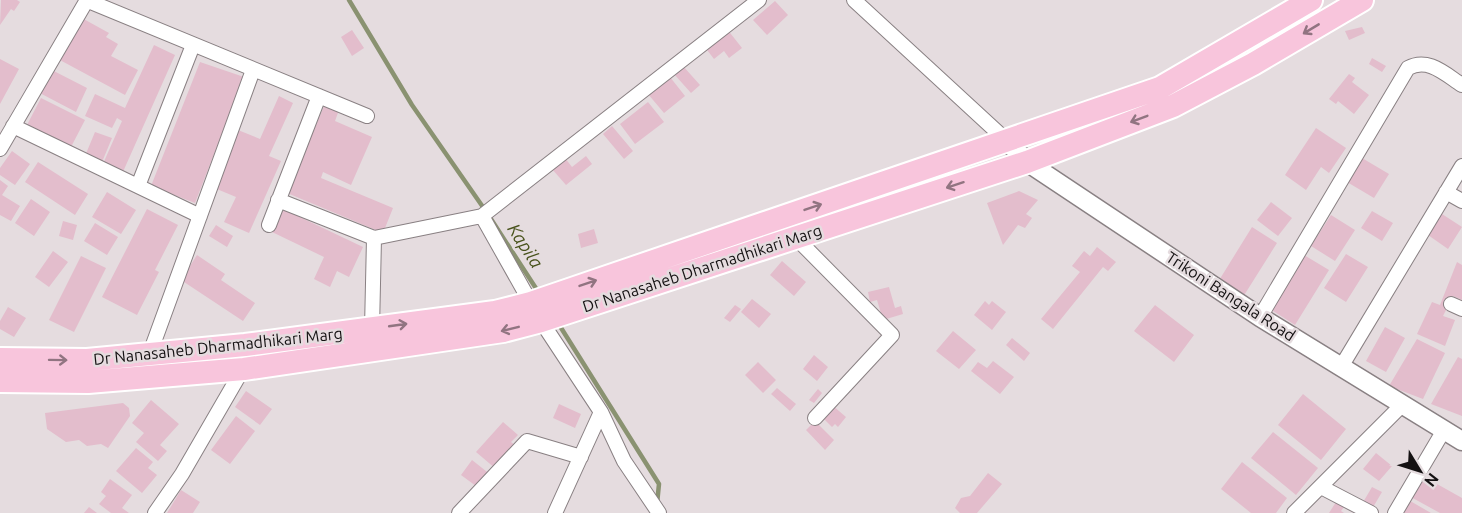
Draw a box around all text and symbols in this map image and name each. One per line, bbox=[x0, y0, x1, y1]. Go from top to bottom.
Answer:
one-way arrow bbox=[1303, 23, 1320, 35]
one-way arrow bbox=[1130, 115, 1148, 126]
one-way arrow bbox=[946, 180, 965, 191]
one-way arrow bbox=[803, 201, 822, 212]
water label: Kapila bbox=[504, 220, 548, 272]
street label: Dr Nanasaheb Dharmadhikari Marg bbox=[580, 221, 824, 315]
street label: Trikoni Bangala Road bbox=[1163, 248, 1299, 344]
one-way arrow bbox=[578, 277, 597, 288]
one-way arrow bbox=[388, 320, 408, 331]
street label: Dr Nanasaheb Dharmadhikari Marg bbox=[92, 324, 344, 368]
one-way arrow bbox=[501, 324, 520, 336]
one-way arrow bbox=[48, 354, 68, 366]
north arrow bbox=[1390, 441, 1450, 501]
text: N bbox=[1421, 470, 1443, 490]

